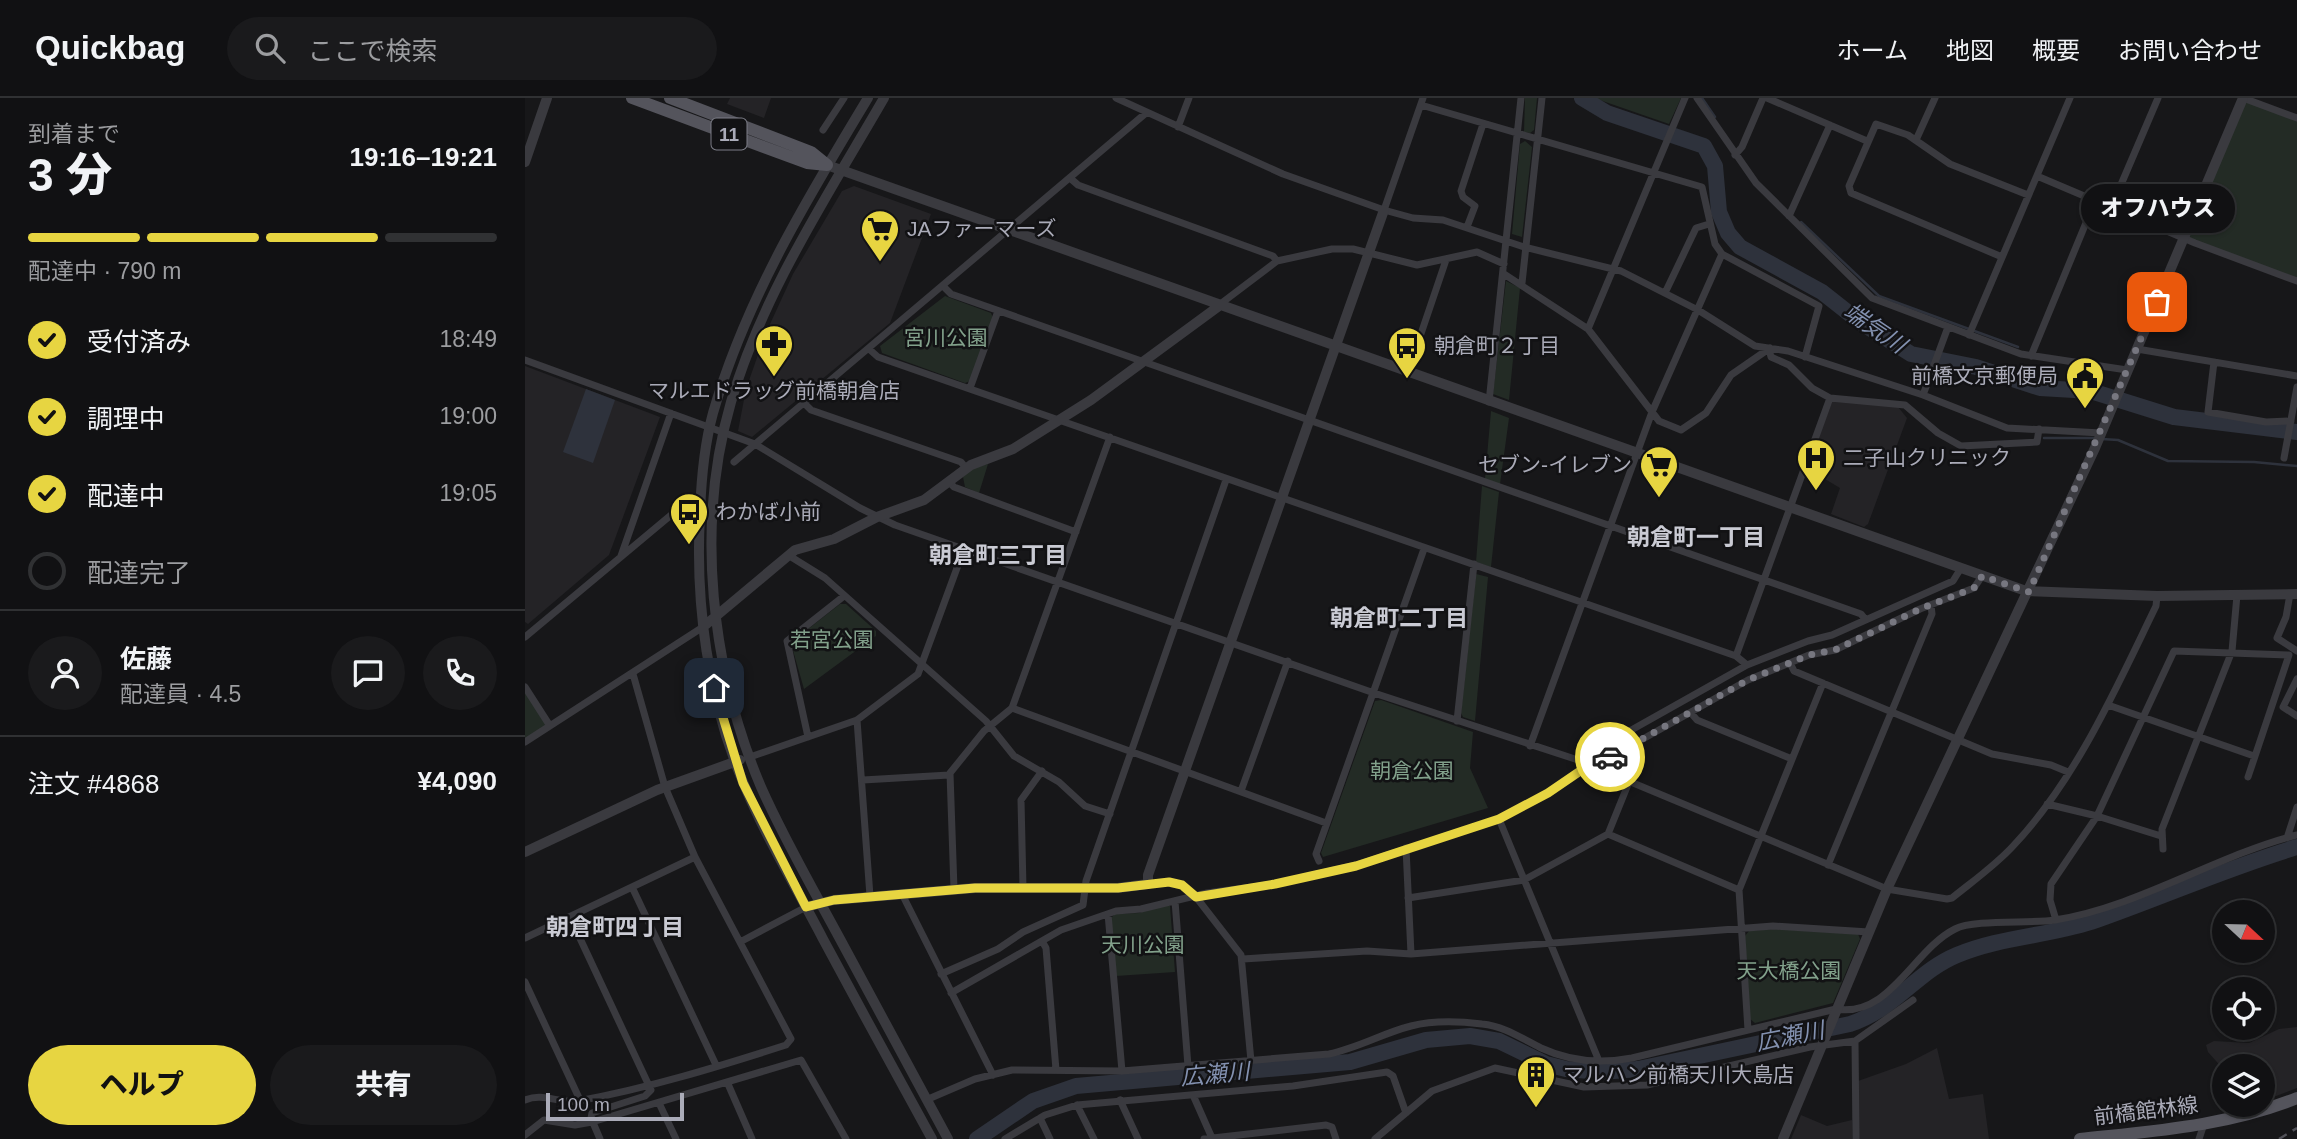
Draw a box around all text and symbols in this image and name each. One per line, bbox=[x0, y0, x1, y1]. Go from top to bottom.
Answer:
search box bbox=[227, 17, 717, 80]
text: Quickbag bbox=[35, 29, 185, 66]
icon: search bbox=[251, 29, 289, 67]
text: ここで検索 bbox=[307, 36, 437, 66]
text: ホーム bbox=[1837, 37, 1908, 64]
text: 地図 bbox=[1946, 37, 1994, 64]
text: 概要 bbox=[2032, 37, 2080, 64]
text: お問い合わせ bbox=[2118, 37, 2262, 64]
road number: 11 bbox=[711, 118, 747, 150]
text: 到着まで bbox=[28, 121, 120, 147]
text: 19:16–19:21 bbox=[350, 142, 497, 172]
text: 3 分 bbox=[28, 149, 112, 201]
callout: オフハウス bbox=[2080, 183, 2234, 232]
text: オフハウス bbox=[2101, 195, 2216, 221]
supermarket icon: JAファーマーズ bbox=[859, 208, 901, 263]
place label: JAファーマーズ bbox=[907, 217, 1056, 240]
text: 配達中 · 790 m bbox=[28, 258, 181, 284]
pin bbox=[2127, 272, 2187, 332]
icon: bag bbox=[2138, 283, 2176, 321]
water label: 端気川 bbox=[1839, 298, 1913, 360]
icon: check bbox=[28, 321, 66, 359]
pharmacy icon: マルエドラッグ前橋朝倉店 bbox=[753, 323, 795, 378]
bus stop icon: 朝倉町２丁目 bbox=[1386, 325, 1428, 380]
text: 18:49 bbox=[439, 326, 497, 352]
park label: 宮川公園 bbox=[904, 326, 988, 349]
text: 受付済み bbox=[87, 327, 191, 357]
place label: 朝倉町２丁目 bbox=[1434, 334, 1560, 357]
public building icon: 前橋文京郵便局 bbox=[2064, 355, 2106, 410]
place label: 前橋文京郵便局 bbox=[1911, 364, 2058, 387]
place label: マルエドラッグ前橋朝倉店 bbox=[648, 379, 900, 402]
icon: check bbox=[28, 398, 66, 436]
text: 19:00 bbox=[439, 403, 497, 429]
text: 調理中 bbox=[87, 404, 165, 434]
hospital icon: 二子山クリニック bbox=[1795, 437, 1837, 492]
supermarket icon: セブン-イレブン bbox=[1638, 444, 1680, 499]
place label: 二子山クリニック bbox=[1843, 446, 2011, 469]
place label: セブン-イレブン bbox=[1478, 453, 1632, 476]
icon: check bbox=[28, 475, 66, 513]
text: 19:05 bbox=[439, 480, 497, 506]
text: 配達中 bbox=[87, 481, 165, 511]
bus stop icon: わかば小前 bbox=[668, 491, 710, 546]
place label: わかば小前 bbox=[716, 500, 821, 523]
district label: 朝倉町一丁目 bbox=[1627, 524, 1765, 550]
district label: 朝倉町三丁目 bbox=[929, 542, 1067, 568]
text: 配達完了 bbox=[87, 558, 191, 588]
district label: 朝倉町二丁目 bbox=[1330, 605, 1468, 631]
park label: 若宮公園 bbox=[790, 628, 874, 651]
button: person bbox=[28, 636, 102, 710]
button: chat bbox=[331, 636, 405, 710]
button: phone bbox=[423, 636, 497, 710]
text: 佐藤 bbox=[120, 644, 172, 674]
pin bbox=[684, 658, 744, 718]
icon: home bbox=[695, 669, 733, 707]
text: 配達員 · 4.5 bbox=[120, 681, 241, 707]
courier bbox=[1575, 722, 1645, 792]
icon: car bbox=[1591, 738, 1629, 776]
park label: 朝倉公園 bbox=[1370, 759, 1454, 782]
text: ¥4,090 bbox=[417, 766, 497, 796]
text: 注文 #4868 bbox=[28, 769, 160, 799]
north arrow bbox=[2212, 900, 2275, 962]
map controls bbox=[2212, 900, 2275, 1117]
district label: 朝倉町四丁目 bbox=[546, 914, 684, 940]
park label: 天川公園 bbox=[1101, 933, 1185, 956]
park label: 天大橋公園 bbox=[1737, 959, 1842, 982]
button: locate bbox=[2212, 977, 2275, 1040]
water label: 広瀬川 bbox=[1754, 1016, 1829, 1055]
button: ヘルプ bbox=[28, 1045, 256, 1125]
button: 共有 bbox=[270, 1045, 497, 1125]
building icon: マルハン前橋天川大島店 bbox=[1515, 1054, 1557, 1109]
button: layers bbox=[2212, 1054, 2275, 1117]
water label: 広瀬川 bbox=[1179, 1058, 1253, 1090]
place label: マルハン前橋天川大島店 bbox=[1563, 1063, 1794, 1086]
scale bar bbox=[546, 1090, 684, 1122]
street label: 前橋館林線 bbox=[2092, 1093, 2199, 1128]
text: 100 m bbox=[557, 1094, 610, 1115]

